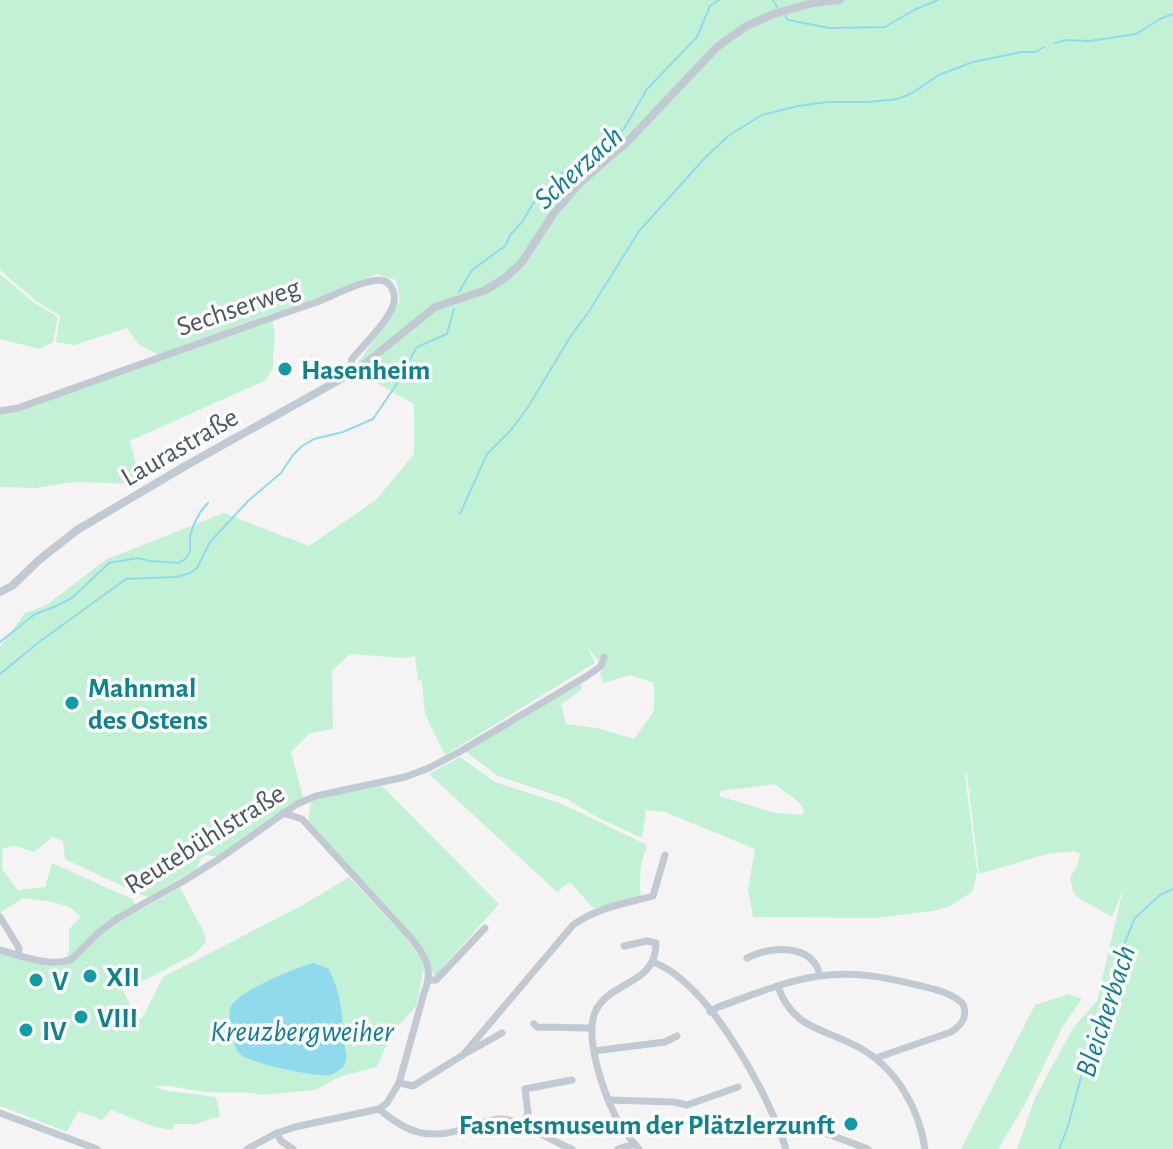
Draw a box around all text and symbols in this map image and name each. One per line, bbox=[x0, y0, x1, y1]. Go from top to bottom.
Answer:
water label: Scherzach bbox=[529, 121, 629, 215]
street label: Sechserweg bbox=[173, 274, 304, 342]
place label: Hasenheim bbox=[301, 357, 430, 385]
marker: Hasenheim bbox=[276, 360, 294, 378]
street label: Laurastraße bbox=[117, 403, 243, 492]
place label: Mahnmal des Ostens bbox=[88, 675, 208, 735]
marker: Mahnmal des Ostens bbox=[63, 694, 81, 712]
street label: Reutebühlstraße bbox=[120, 779, 290, 900]
water label: Bleicherbach bbox=[1071, 942, 1141, 1081]
place label: XII bbox=[106, 964, 140, 992]
marker: XII bbox=[81, 967, 99, 985]
place label: V bbox=[52, 968, 69, 996]
marker: V bbox=[27, 971, 45, 989]
place label: VIII bbox=[97, 1005, 138, 1033]
marker: VIII bbox=[72, 1008, 90, 1026]
water label: Kreuzbergweiher bbox=[210, 1017, 395, 1047]
place label: IV bbox=[42, 1018, 67, 1046]
marker: IV bbox=[17, 1021, 35, 1039]
place label: Fasnetsmuseum der Plätzlerzunft bbox=[459, 1112, 836, 1140]
marker: Fasnetsmuseum der Plätzlerzunft bbox=[842, 1115, 860, 1133]

